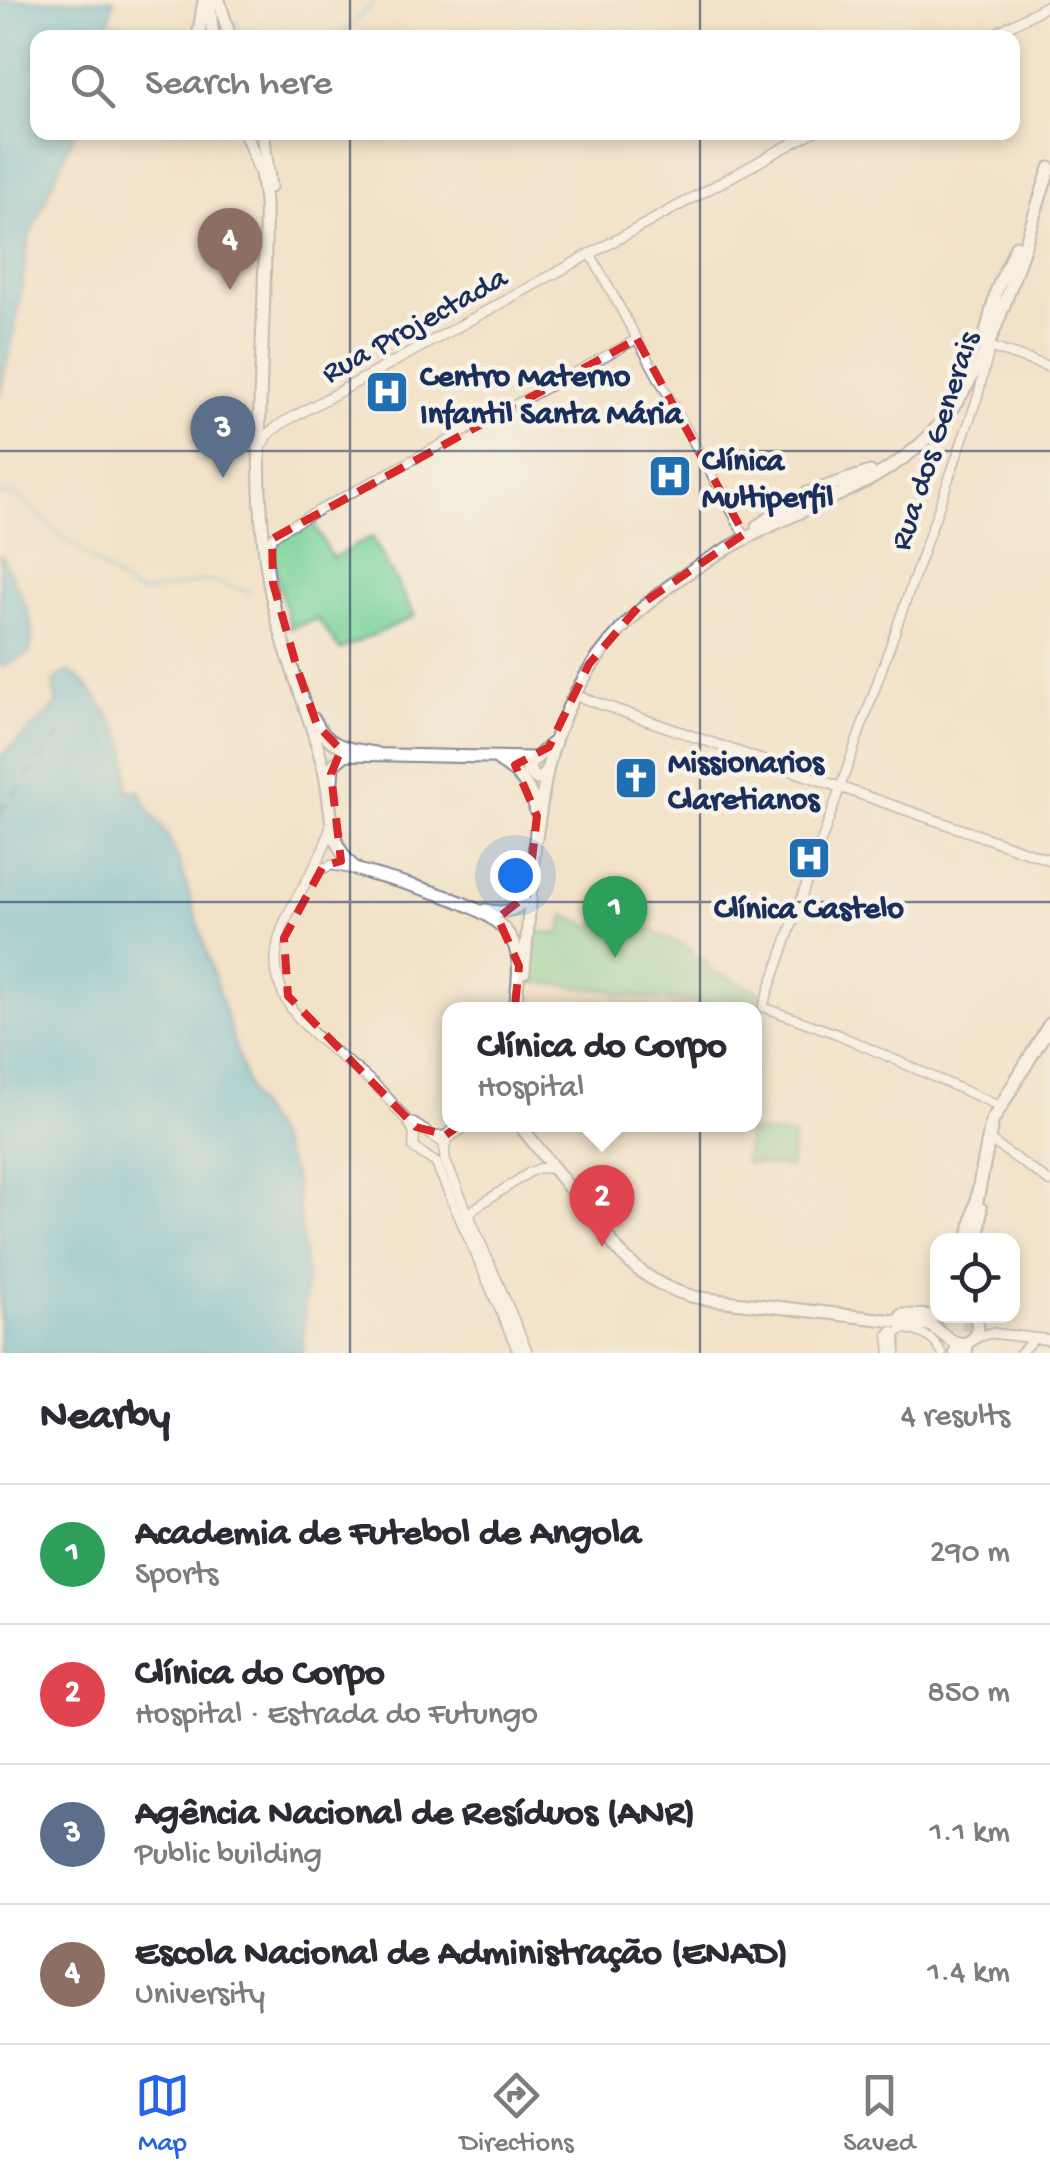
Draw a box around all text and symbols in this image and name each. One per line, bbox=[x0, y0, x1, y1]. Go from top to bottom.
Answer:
search box bbox=[30, 30, 1020, 140]
icon: search bbox=[65, 58, 120, 113]
text: Search here bbox=[145, 63, 332, 107]
pin: 4 bbox=[198, 208, 262, 290]
street label: Rua Projectada bbox=[316, 260, 516, 394]
street label: Rua dos Generais bbox=[883, 326, 990, 556]
place label: Centro Materno Infantil Santa Mária bbox=[420, 360, 685, 435]
hospital icon: Centro Materno Infantil Santa Mária bbox=[364, 369, 410, 415]
pin: 3 bbox=[190, 396, 256, 478]
place label: Clínica Multiperfil bbox=[702, 444, 834, 519]
hospital icon: Clínica Multiperfil bbox=[647, 453, 693, 499]
place label: Missionarios Claretianos bbox=[668, 746, 826, 821]
church icon: Missionarios Claretianos bbox=[613, 755, 659, 801]
hospital icon: Clínica Castelo bbox=[786, 835, 832, 881]
your location bbox=[490, 850, 541, 901]
pin: 1 bbox=[582, 876, 648, 958]
place label: Clínica Castelo bbox=[714, 892, 904, 930]
popup bbox=[442, 1002, 762, 1132]
text: Clínica do Corpo bbox=[477, 1026, 727, 1070]
text: Hospital bbox=[477, 1070, 584, 1108]
pin: 2 bbox=[570, 1164, 634, 1247]
map controls bbox=[930, 1233, 1020, 1323]
button: locate bbox=[930, 1233, 1020, 1323]
text: Nearby bbox=[40, 1394, 170, 1443]
text: 4 results bbox=[901, 1399, 1010, 1437]
text: Academia de Futebol de Angola bbox=[135, 1513, 641, 1557]
text: 1 bbox=[66, 1535, 79, 1573]
text: 290 m bbox=[930, 1535, 1010, 1573]
text: Sports bbox=[135, 1557, 218, 1595]
text: Clínica do Corpo bbox=[135, 1653, 385, 1697]
text: 2 bbox=[65, 1675, 80, 1713]
text: 850 m bbox=[927, 1675, 1010, 1713]
text: Hospital · Estrada do Futungo bbox=[135, 1697, 538, 1735]
text: Agência Nacional de Resíduos (ANR) bbox=[135, 1793, 695, 1837]
text: 3 bbox=[64, 1815, 81, 1853]
text: 1.1 km bbox=[930, 1815, 1010, 1853]
text: Public building bbox=[135, 1837, 322, 1875]
text: Escola Nacional de Administração (ENAD) bbox=[135, 1933, 788, 1977]
text: 4 bbox=[65, 1955, 80, 1993]
text: 1.4 km bbox=[927, 1955, 1010, 1993]
text: University bbox=[135, 1977, 265, 2015]
tab: Map bbox=[135, 2068, 190, 2161]
tab: Directions bbox=[460, 2068, 574, 2161]
tab: Saved bbox=[843, 2068, 915, 2161]

